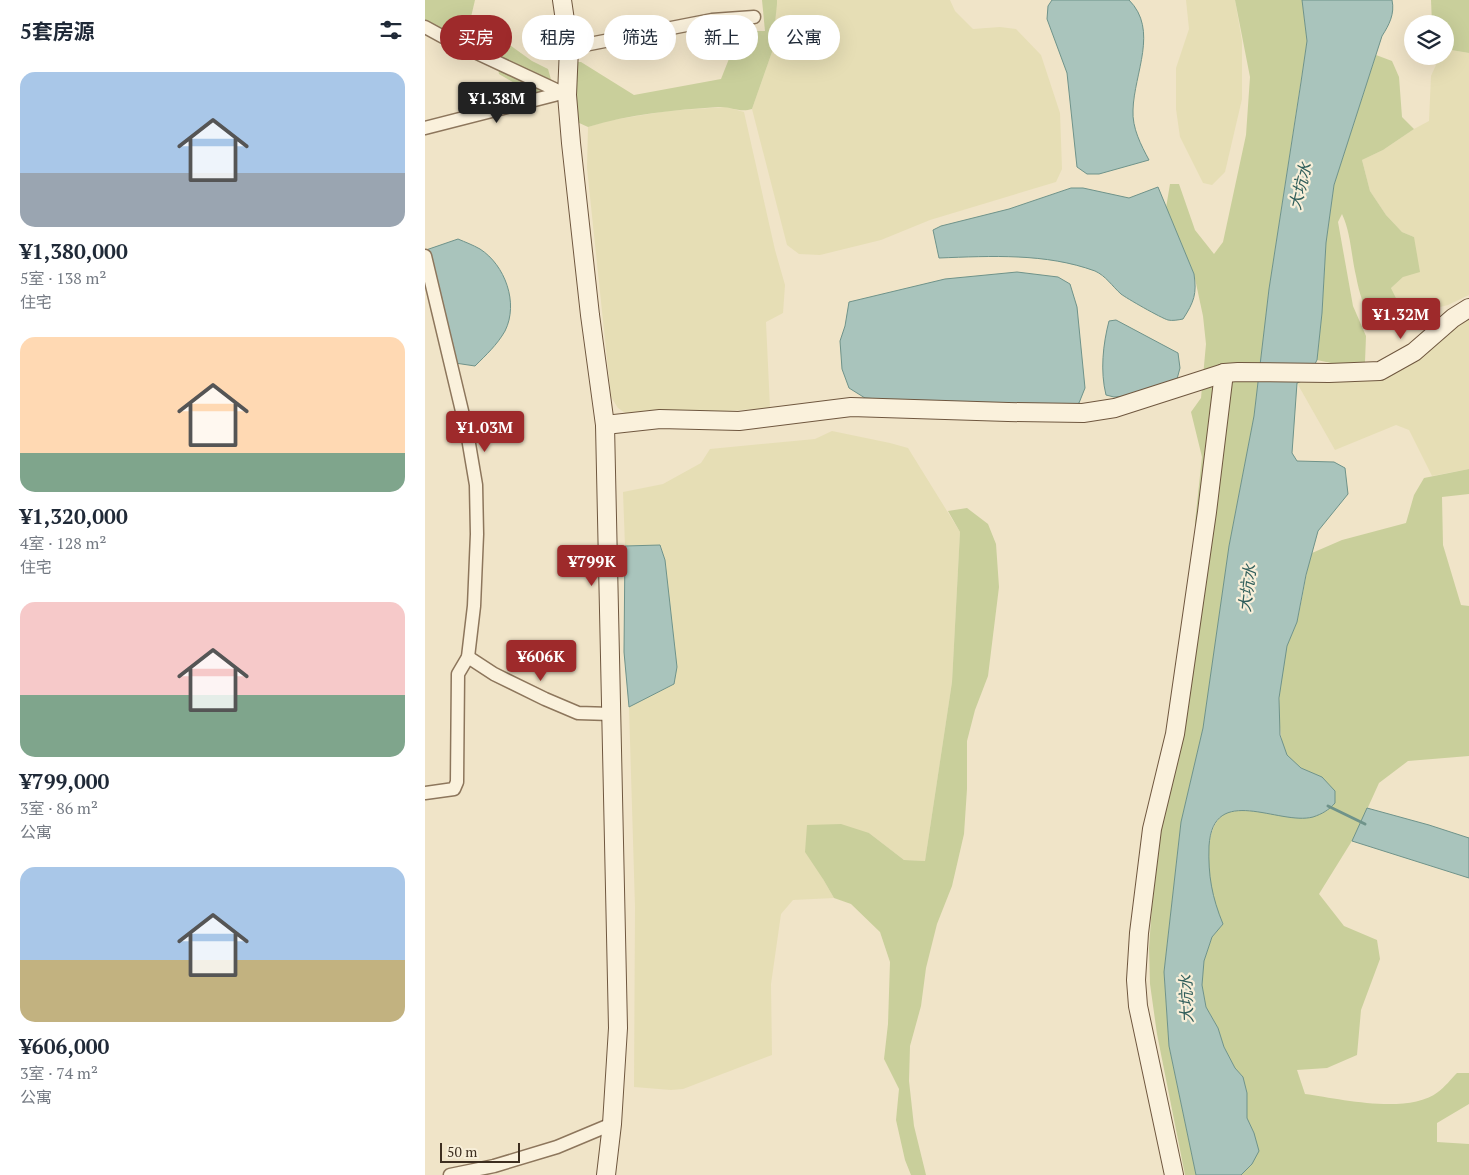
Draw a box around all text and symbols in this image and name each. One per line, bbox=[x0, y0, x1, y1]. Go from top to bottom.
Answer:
chip: 买房 bbox=[440, 15, 512, 60]
chip: 租房 bbox=[522, 15, 594, 60]
chip: 筛选 bbox=[604, 15, 676, 60]
chip: 新上 bbox=[686, 15, 758, 60]
chip: 公寓 bbox=[768, 15, 840, 60]
map controls bbox=[1404, 15, 1454, 65]
button: layers bbox=[1404, 15, 1454, 65]
icon: filters bbox=[377, 16, 405, 44]
text: 5套房源 bbox=[20, 17, 95, 45]
pin: ¥1.38M bbox=[456, 82, 538, 124]
text: ¥1.38M bbox=[469, 87, 525, 109]
icon: home bbox=[168, 105, 258, 195]
water label: 大坑水 bbox=[1284, 159, 1317, 212]
text: ¥1,380,000 bbox=[20, 237, 128, 265]
text: 5室 · 138 m² bbox=[20, 267, 106, 289]
text: 住宅 bbox=[20, 291, 52, 313]
pin: ¥1.32M bbox=[1360, 298, 1442, 340]
text: ¥1.32M bbox=[1373, 303, 1429, 325]
icon: home bbox=[168, 370, 258, 460]
pin: ¥1.03M bbox=[444, 410, 526, 453]
text: ¥1.03M bbox=[457, 416, 513, 438]
text: ¥1,320,000 bbox=[20, 502, 128, 530]
text: 4室 · 128 m² bbox=[20, 532, 106, 554]
pin: ¥799K bbox=[557, 544, 627, 587]
text: ¥799K bbox=[568, 550, 616, 572]
text: 住宅 bbox=[20, 556, 52, 578]
water label: 大坑水 bbox=[1233, 562, 1261, 613]
icon: home bbox=[168, 635, 258, 725]
pin: ¥606K bbox=[506, 640, 576, 682]
text: ¥606K bbox=[517, 645, 565, 667]
text: ¥799,000 bbox=[20, 767, 109, 795]
text: 3室 · 86 m² bbox=[20, 797, 98, 819]
text: 公寓 bbox=[20, 821, 52, 843]
icon: home bbox=[168, 900, 258, 990]
water label: 大坑水 bbox=[1174, 974, 1198, 1023]
text: ¥606,000 bbox=[20, 1032, 109, 1060]
text: 3室 · 74 m² bbox=[20, 1062, 98, 1084]
text: 公寓 bbox=[20, 1086, 52, 1108]
scale bar bbox=[440, 1140, 520, 1163]
text: 50 m bbox=[447, 1142, 477, 1161]

